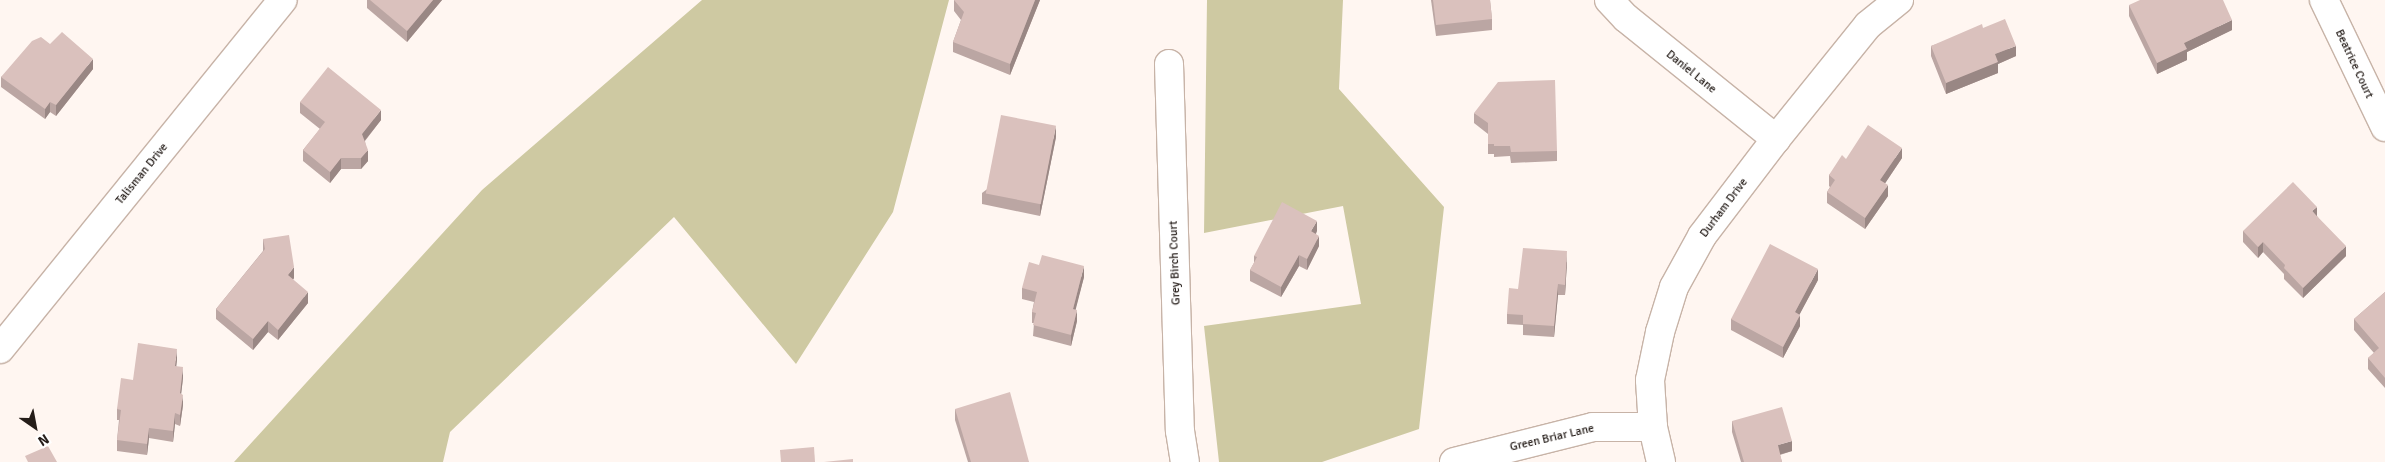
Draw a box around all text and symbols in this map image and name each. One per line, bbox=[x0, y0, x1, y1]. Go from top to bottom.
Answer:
street label: Beatrice Court bbox=[2332, 27, 2376, 101]
street label: Daniel Lane bbox=[1663, 47, 1719, 97]
street label: Talisman Drive bbox=[113, 140, 171, 208]
street label: Durham Drive bbox=[1697, 176, 1751, 240]
street label: Grey Birch Court bbox=[1166, 221, 1184, 305]
north arrow bbox=[10, 402, 60, 452]
street label: Green Briar Lane bbox=[1508, 421, 1596, 455]
text: N bbox=[35, 430, 52, 450]

